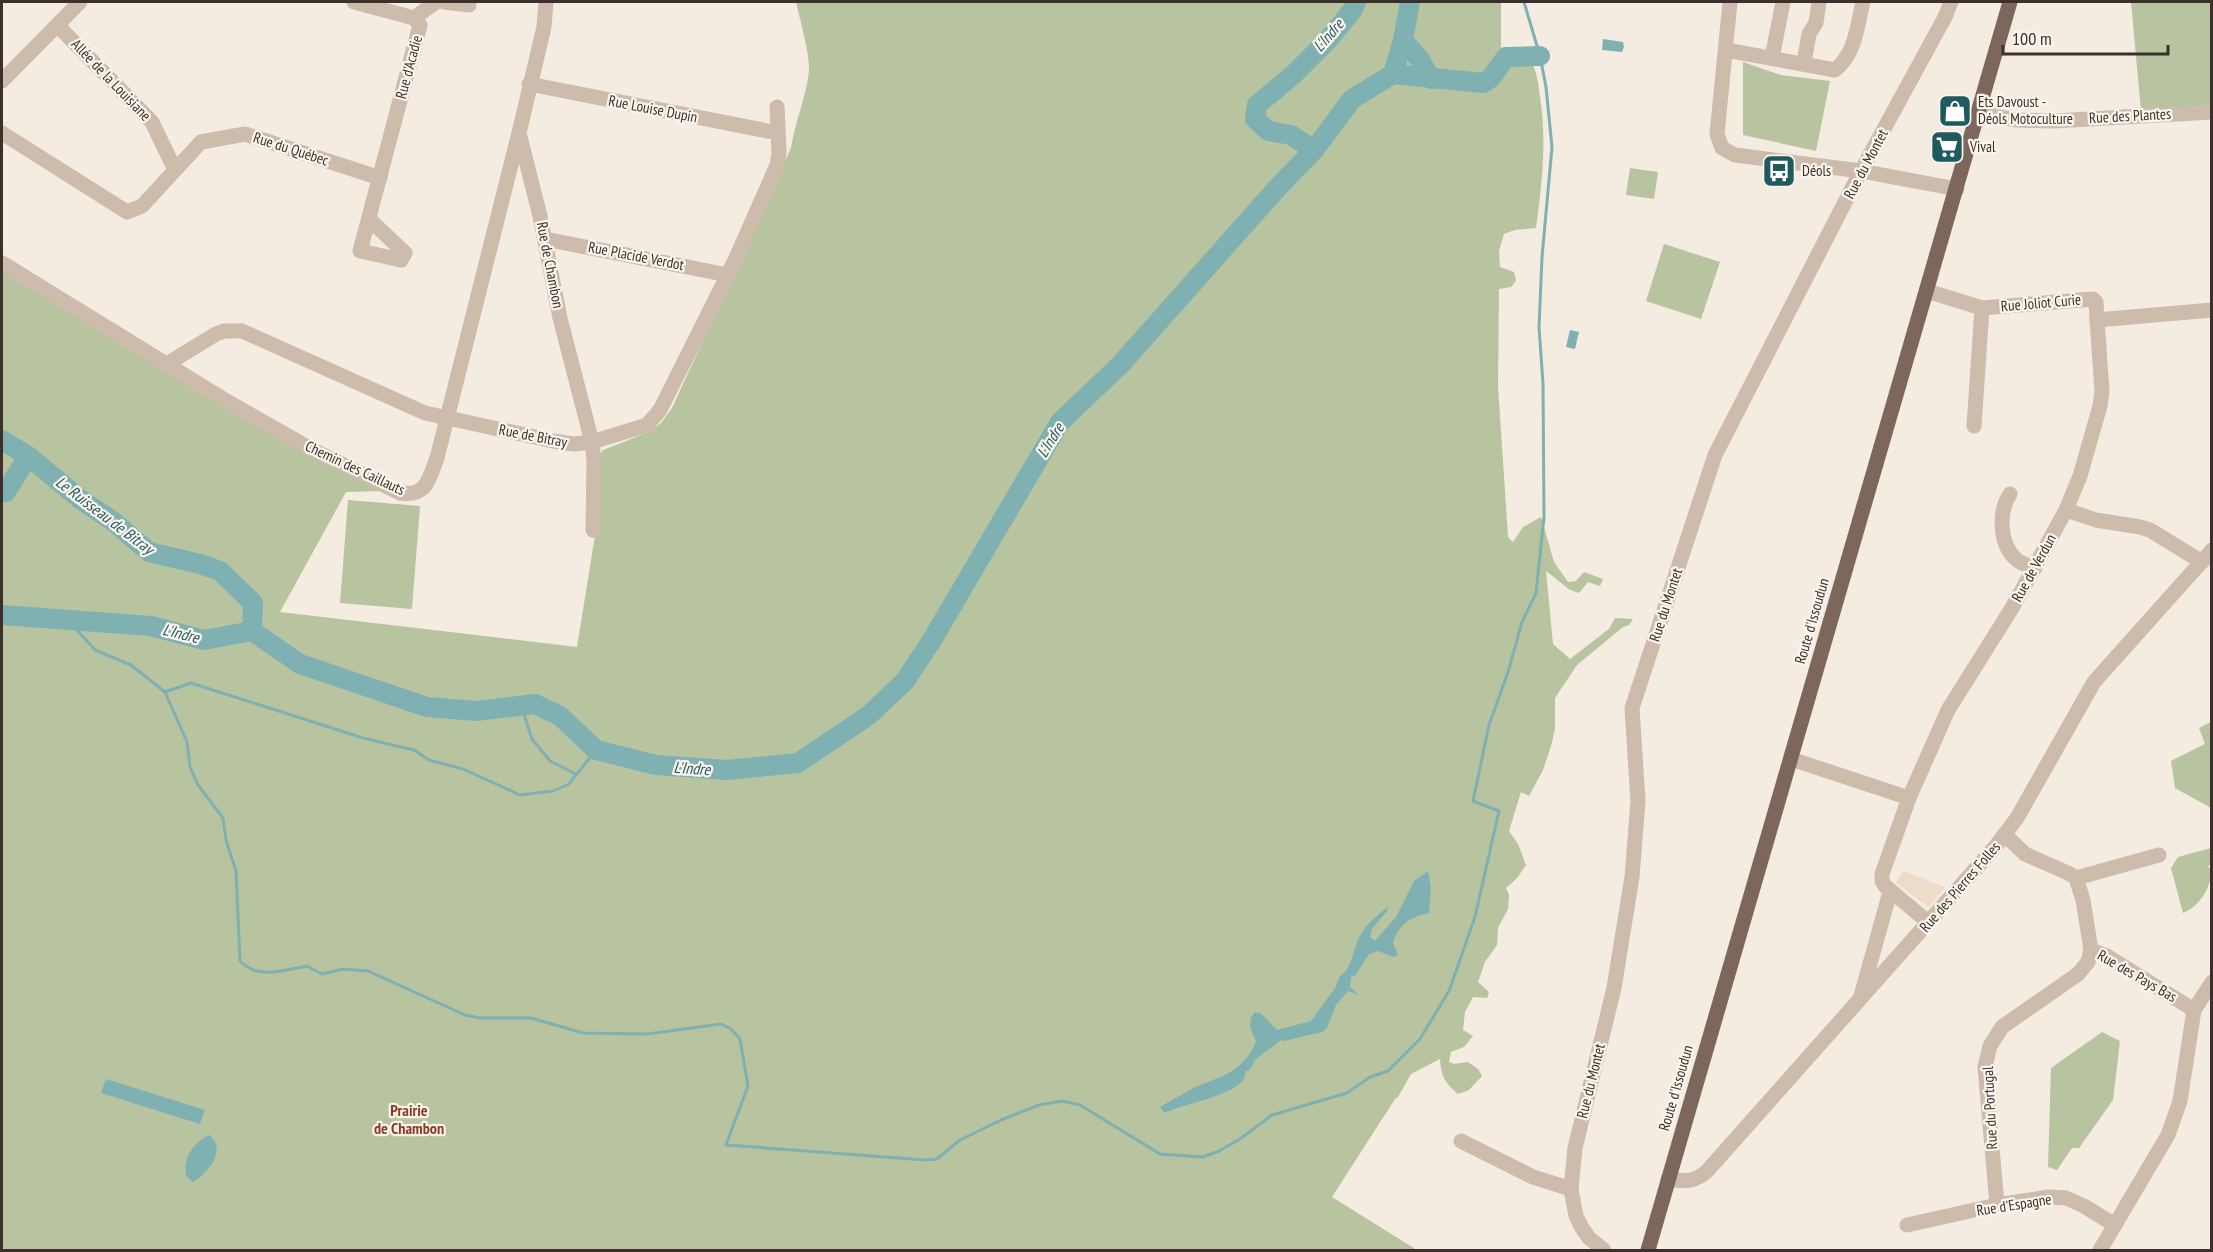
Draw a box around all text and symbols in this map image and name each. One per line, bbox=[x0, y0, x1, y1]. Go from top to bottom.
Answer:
water label: L'Indre bbox=[1308, 14, 1348, 55]
scale bar bbox=[2003, 18, 2168, 56]
text: 100 m bbox=[2012, 27, 2052, 50]
street label: Rue d'Acadie bbox=[391, 33, 426, 101]
street label: Allée de la Louisiane bbox=[67, 35, 155, 125]
street label: Rue Louise Dupin bbox=[607, 91, 699, 126]
place label: Ets Davoust - Déols Motoculture bbox=[1978, 92, 2073, 128]
shop icon: Ets Davoust - Déols Motoculture bbox=[1937, 93, 1973, 129]
street label: Rue des Plantes bbox=[2088, 104, 2171, 127]
street label: Rue du Montet bbox=[1839, 126, 1892, 202]
street label: Rue du Québec bbox=[251, 127, 332, 170]
supermarket icon: Vival bbox=[1929, 129, 1965, 165]
place label: Vival bbox=[1969, 137, 1996, 156]
bus stop icon: Déols bbox=[1761, 153, 1797, 189]
place label: Déols bbox=[1802, 161, 1831, 180]
street label: Rue de Chambon bbox=[533, 220, 568, 310]
street label: Rue Placide Verdot bbox=[587, 237, 686, 274]
street label: Rue Joliot Curie bbox=[2000, 290, 2082, 315]
water label: L'Indre bbox=[1032, 418, 1069, 461]
street label: Rue de Bitray bbox=[497, 420, 569, 452]
street label: Chemin des Caillauts bbox=[302, 436, 408, 499]
water label: Le Ruisseau de Bitray bbox=[52, 472, 159, 559]
street label: Rue de Verdun bbox=[2007, 530, 2060, 605]
street label: Rue du Montet bbox=[1645, 566, 1686, 644]
street label: Route d'Issoudun bbox=[1790, 576, 1833, 666]
water label: L'Indre bbox=[161, 619, 203, 647]
water label: L'Indre bbox=[673, 757, 712, 779]
street label: Rue des Pierres Folles bbox=[1915, 837, 2004, 936]
street label: Rue des Pays Bas bbox=[2094, 945, 2180, 1006]
street label: Rue du Montet bbox=[1572, 1042, 1609, 1120]
street label: Route d'Issoudun bbox=[1654, 1043, 1697, 1133]
street label: Rue du Portugal bbox=[1978, 1066, 2001, 1150]
district label: Prairie de Chambon bbox=[374, 1100, 444, 1138]
street label: Rue d'Espagne bbox=[1975, 1189, 2053, 1220]

